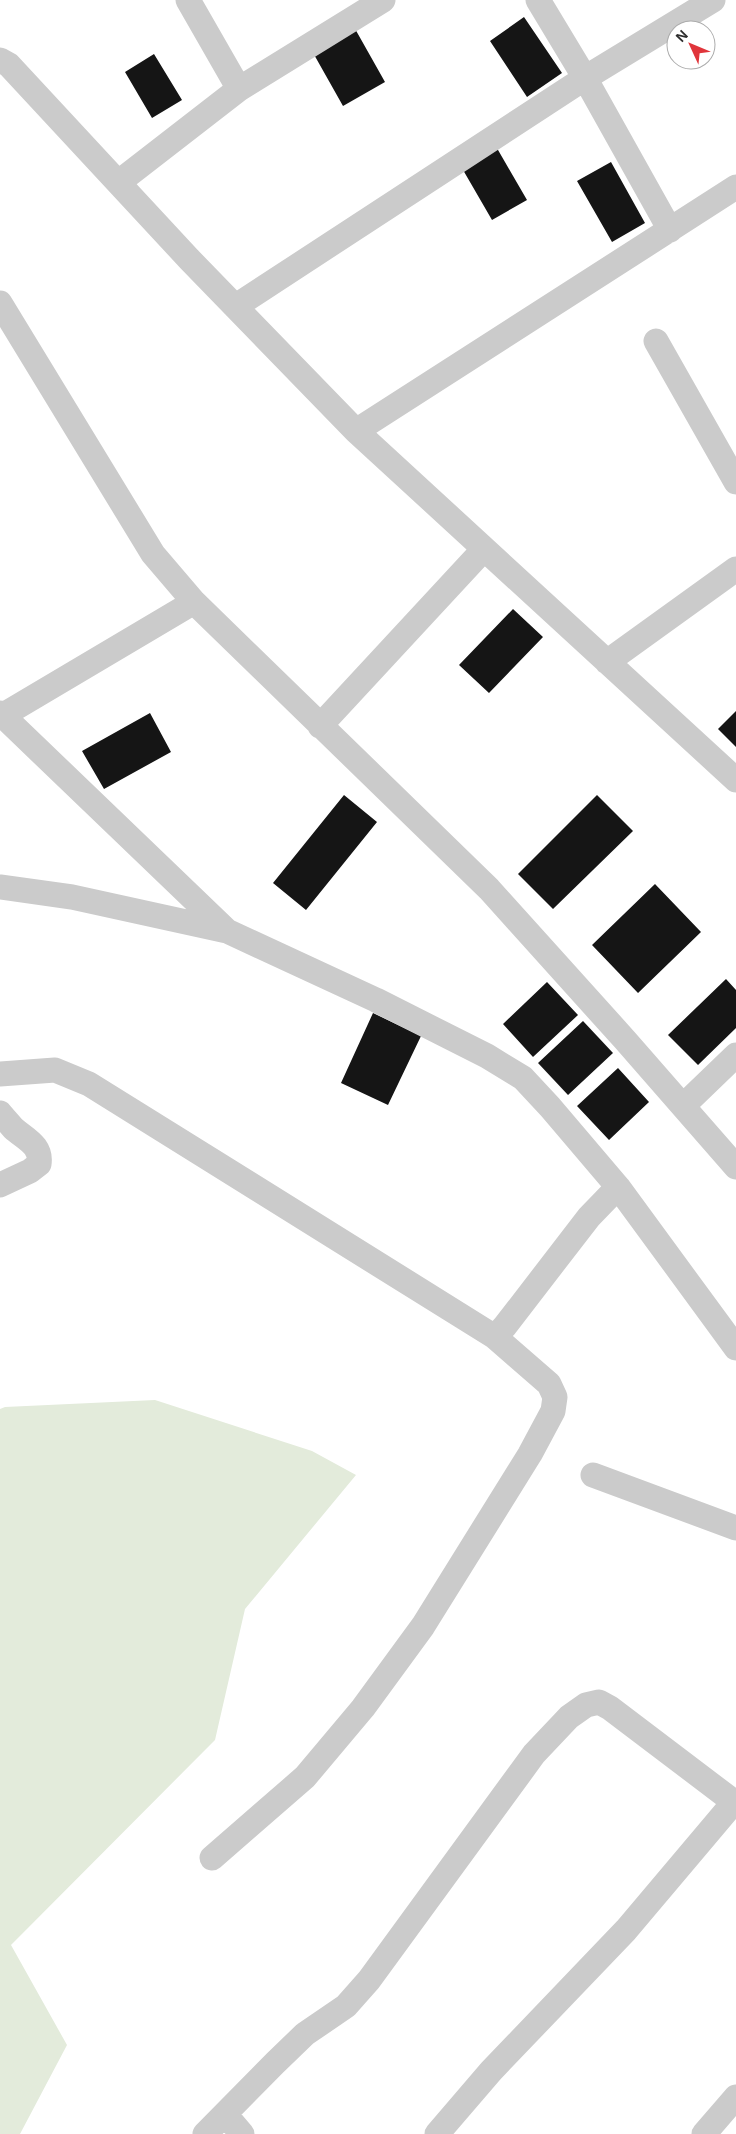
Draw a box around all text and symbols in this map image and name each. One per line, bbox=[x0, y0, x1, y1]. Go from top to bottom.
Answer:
north arrow bbox=[666, 20, 716, 70]
text: N bbox=[672, 27, 691, 45]

